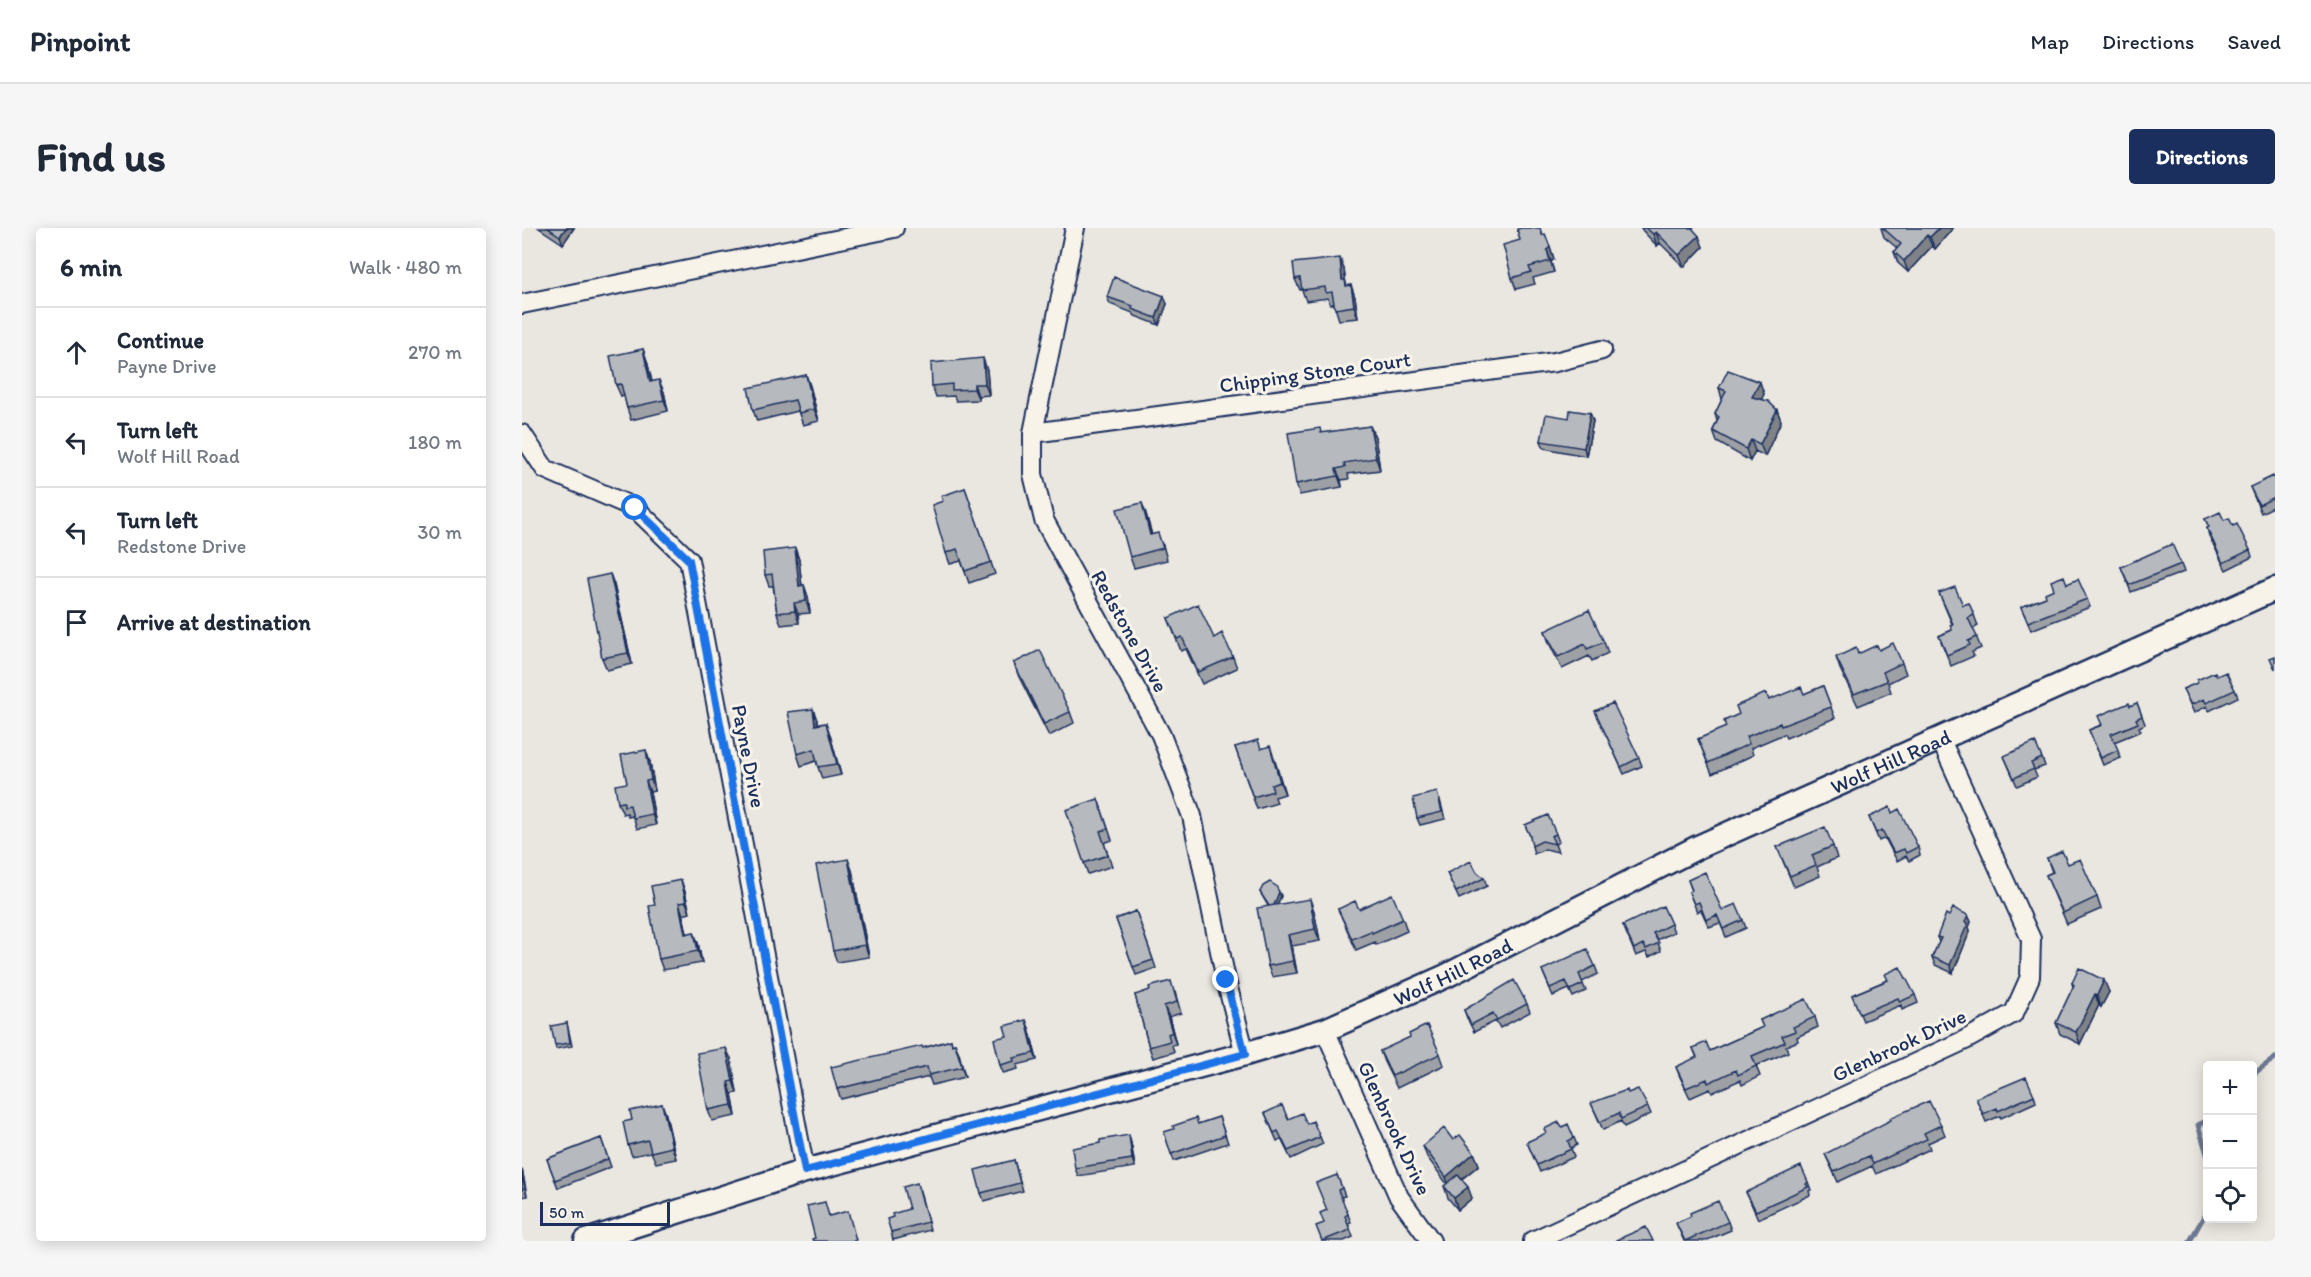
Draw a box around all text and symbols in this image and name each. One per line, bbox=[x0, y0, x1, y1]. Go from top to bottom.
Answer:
text: Pinpoint bbox=[30, 24, 131, 58]
text: Map bbox=[2031, 29, 2069, 54]
text: Directions bbox=[2102, 29, 2194, 54]
text: Saved bbox=[2227, 29, 2281, 54]
button: Directions bbox=[2129, 129, 2275, 184]
text: Find us bbox=[36, 131, 166, 182]
text: 6 min bbox=[60, 251, 122, 283]
text: Walk · 480 m bbox=[349, 255, 462, 279]
text: Continue bbox=[117, 327, 204, 354]
icon: ahead bbox=[60, 336, 93, 369]
text: 270 m bbox=[408, 340, 462, 364]
street label: Chipping Stone Court bbox=[1218, 346, 1412, 398]
text: Payne Drive bbox=[117, 354, 217, 378]
text: Turn left bbox=[117, 417, 198, 444]
icon: left bbox=[60, 426, 93, 459]
text: 180 m bbox=[408, 430, 462, 454]
text: Wolf Hill Road bbox=[117, 444, 240, 468]
route start bbox=[621, 494, 647, 520]
text: Turn left bbox=[117, 507, 198, 534]
icon: left bbox=[60, 516, 93, 549]
text: 30 m bbox=[417, 520, 462, 544]
text: Redstone Drive bbox=[117, 534, 246, 558]
street label: Redstone Drive bbox=[1086, 566, 1174, 696]
icon: arrive bbox=[60, 606, 93, 639]
text: Arrive at destination bbox=[117, 609, 311, 636]
street label: Payne Drive bbox=[727, 702, 771, 810]
street label: Wolf Hill Road bbox=[1826, 723, 1954, 799]
street label: Wolf Hill Road bbox=[1389, 932, 1516, 1011]
route end bbox=[1212, 966, 1238, 992]
street label: Glenbrook Drive bbox=[1828, 1003, 1970, 1087]
street label: Glenbrook Drive bbox=[1353, 1057, 1437, 1199]
map controls bbox=[2203, 1061, 2257, 1223]
button: + bbox=[2203, 1061, 2257, 1115]
button: − bbox=[2203, 1115, 2257, 1169]
button: locate bbox=[2203, 1169, 2257, 1223]
scale bar bbox=[540, 1199, 670, 1226]
text: 50 m bbox=[549, 1203, 584, 1222]

